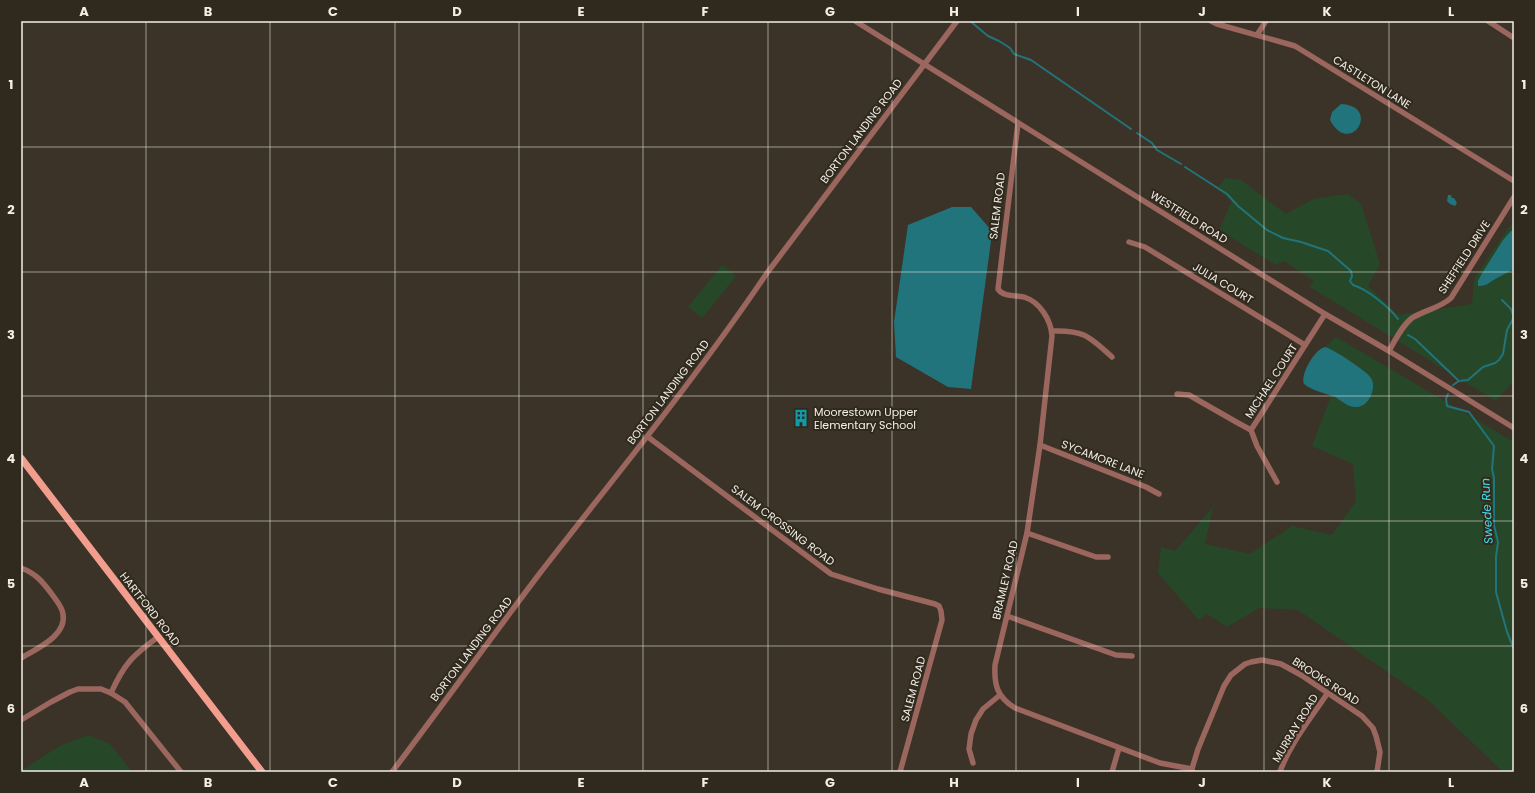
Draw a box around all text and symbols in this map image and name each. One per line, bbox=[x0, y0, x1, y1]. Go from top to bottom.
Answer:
text: A bbox=[79, 2, 89, 21]
text: B bbox=[204, 2, 213, 21]
text: C bbox=[328, 2, 338, 21]
text: D bbox=[452, 2, 462, 21]
text: E bbox=[577, 2, 585, 21]
text: F bbox=[701, 2, 709, 21]
text: G bbox=[825, 2, 835, 21]
text: H bbox=[949, 2, 959, 21]
text: I bbox=[1076, 2, 1080, 21]
text: J bbox=[1198, 2, 1206, 21]
text: K bbox=[1322, 2, 1332, 21]
text: L bbox=[1448, 2, 1454, 21]
street label: CASTLETON LANE bbox=[1330, 51, 1414, 113]
text: 1 bbox=[9, 75, 13, 94]
street label: BORTON LANDING ROAD bbox=[816, 75, 906, 187]
text: 1 bbox=[1522, 75, 1526, 94]
street label: SALEM ROAD bbox=[985, 171, 1009, 240]
street label: WESTFIELD ROAD bbox=[1147, 187, 1231, 247]
text: 2 bbox=[7, 200, 15, 219]
text: 2 bbox=[1520, 200, 1528, 219]
street label: SHEFFIELD DRIVE bbox=[1434, 217, 1494, 297]
street label: JULIA COURT bbox=[1190, 259, 1256, 307]
text: 3 bbox=[7, 325, 15, 344]
text: 3 bbox=[1520, 325, 1528, 344]
street label: BORTON LANDING ROAD bbox=[623, 336, 713, 448]
street label: MICHAEL COURT bbox=[1241, 340, 1301, 422]
place label: Moorestown Upper Elementary School bbox=[814, 404, 917, 433]
building icon: Moorestown Upper Elementary School bbox=[791, 408, 811, 428]
street label: SYCAMORE LANE bbox=[1059, 436, 1147, 482]
text: 4 bbox=[7, 449, 16, 468]
text: 4 bbox=[1520, 449, 1529, 468]
water label: Swede Run bbox=[1476, 478, 1497, 544]
street label: SALEM CROSSING ROAD bbox=[728, 481, 838, 569]
street label: BRAMLEY ROAD bbox=[988, 539, 1022, 621]
street label: HARTFORD ROAD bbox=[116, 569, 184, 649]
text: 5 bbox=[7, 574, 15, 593]
text: 5 bbox=[1520, 574, 1528, 593]
street label: BORTON LANDING ROAD bbox=[426, 593, 516, 705]
street label: BROOKS ROAD bbox=[1289, 653, 1363, 709]
street label: SALEM ROAD bbox=[897, 654, 929, 724]
street label: MURRAY ROAD bbox=[1268, 690, 1322, 765]
text: 6 bbox=[7, 699, 15, 718]
text: 6 bbox=[1520, 699, 1528, 718]
text: A bbox=[79, 773, 89, 792]
text: B bbox=[204, 773, 213, 792]
text: C bbox=[328, 773, 338, 792]
text: D bbox=[452, 773, 462, 792]
text: E bbox=[577, 773, 585, 792]
text: F bbox=[701, 773, 709, 792]
text: G bbox=[825, 773, 835, 792]
text: H bbox=[949, 773, 959, 792]
text: I bbox=[1076, 773, 1080, 792]
text: J bbox=[1198, 773, 1206, 792]
text: K bbox=[1322, 773, 1332, 792]
text: L bbox=[1448, 773, 1454, 792]

